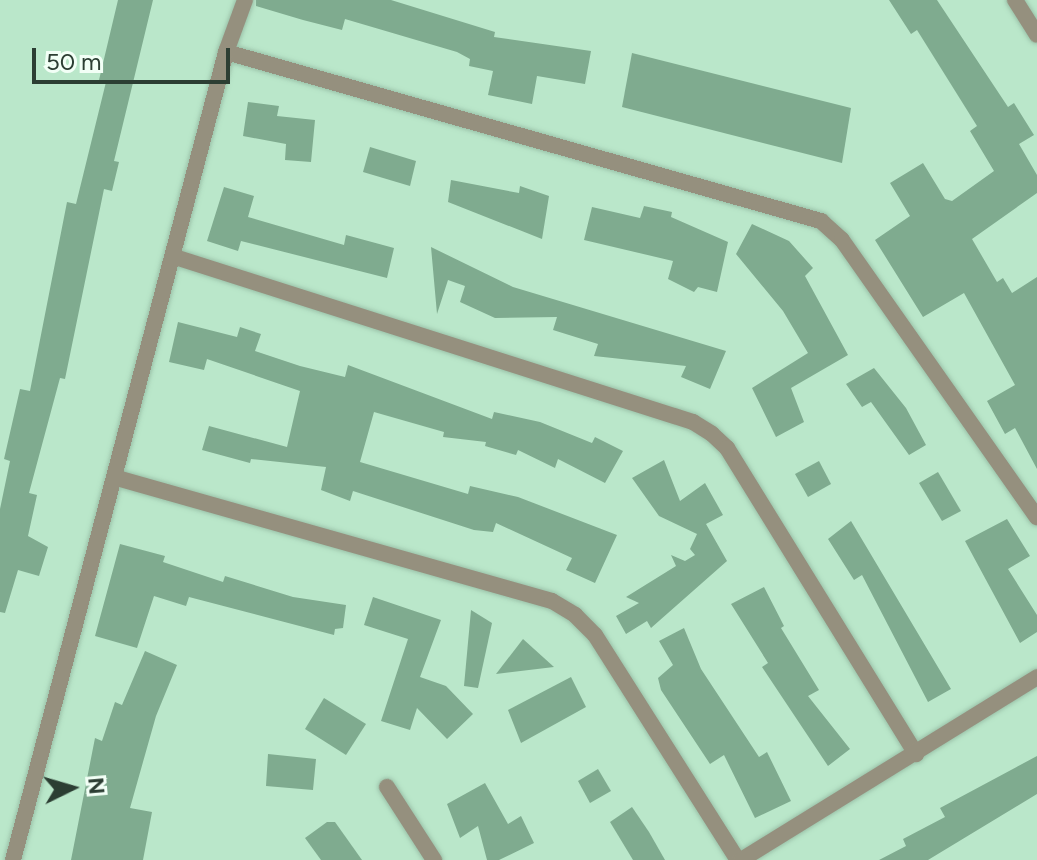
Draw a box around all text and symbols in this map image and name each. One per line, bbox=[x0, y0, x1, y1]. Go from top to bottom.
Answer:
scale bar bbox=[36, 32, 234, 82]
text: 50 m bbox=[46, 47, 102, 76]
north arrow bbox=[32, 748, 112, 828]
text: N bbox=[82, 776, 111, 796]

